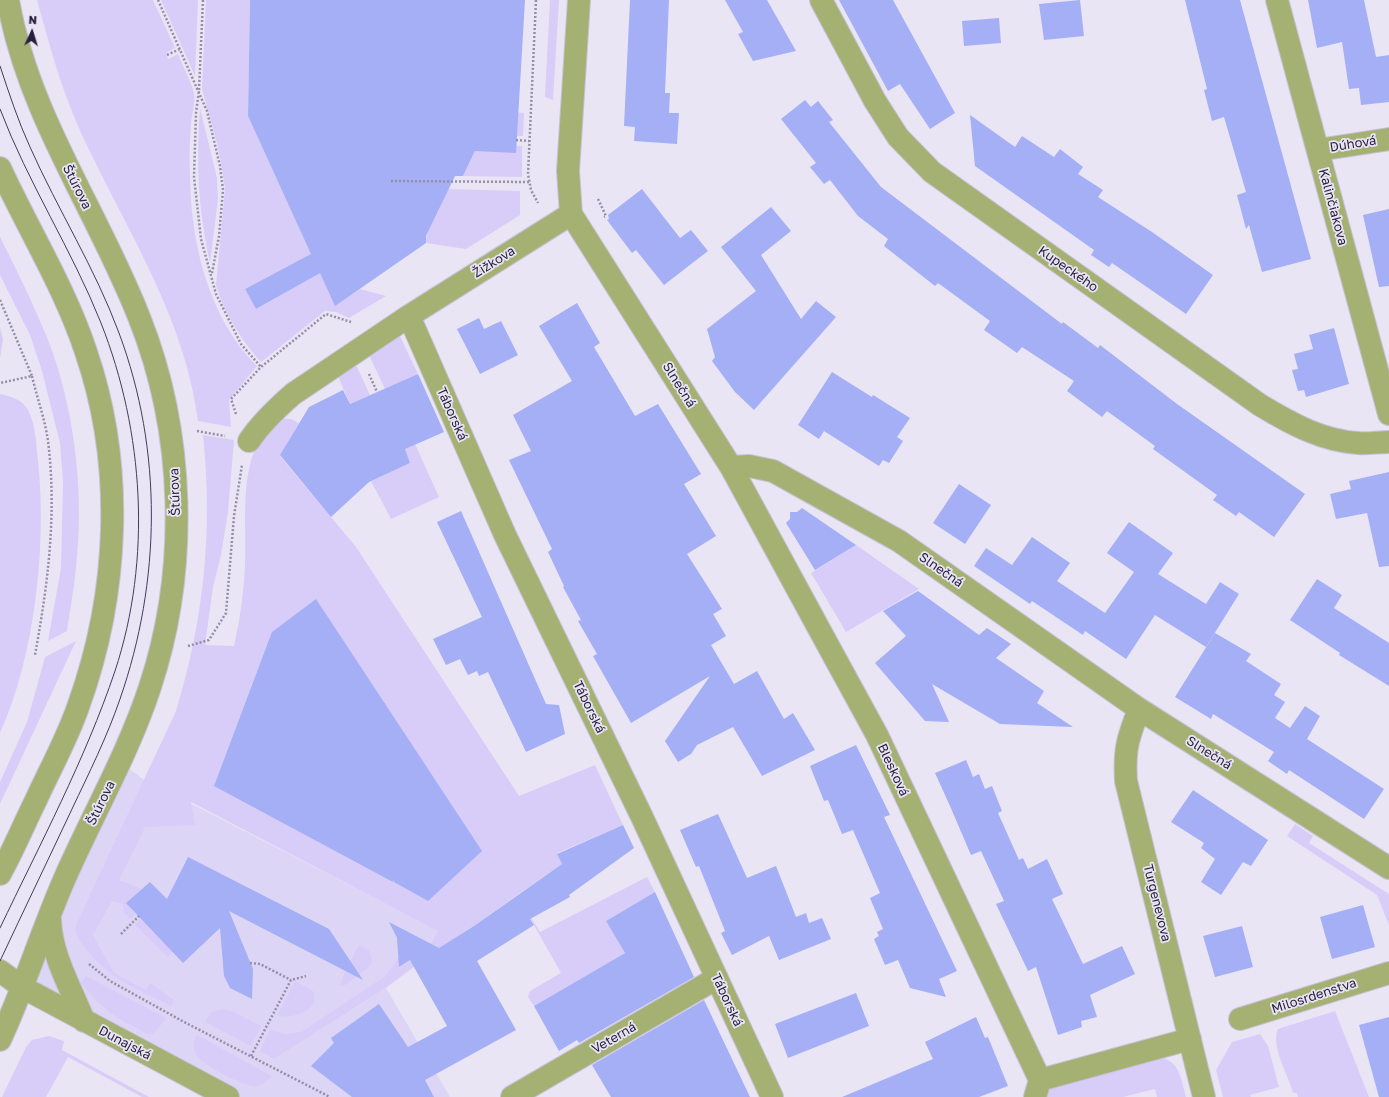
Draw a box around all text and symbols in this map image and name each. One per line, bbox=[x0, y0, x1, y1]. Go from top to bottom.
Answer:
north arrow bbox=[12, 12, 52, 52]
text: N bbox=[28, 13, 38, 26]
street label: Dúhová bbox=[1329, 133, 1377, 155]
street label: Štúrova bbox=[59, 162, 95, 212]
street label: Kalinčiakova bbox=[1315, 167, 1351, 247]
street label: Žižkova bbox=[470, 243, 518, 281]
street label: Kupeckého bbox=[1035, 243, 1101, 295]
street label: Slnečná bbox=[659, 359, 699, 411]
street label: Táborská bbox=[433, 385, 471, 443]
street label: Štúrova bbox=[166, 468, 184, 516]
street label: Slnečná bbox=[916, 549, 966, 591]
street label: Táborská bbox=[570, 678, 608, 736]
street label: Slnečná bbox=[1183, 733, 1235, 773]
street label: Blesková bbox=[874, 741, 912, 799]
street label: Štúrova bbox=[84, 778, 118, 828]
street label: Turgenevova bbox=[1140, 863, 1174, 943]
street label: Táborská bbox=[708, 971, 746, 1029]
street label: Milosrdenstva bbox=[1270, 975, 1358, 1017]
street label: Veterná bbox=[589, 1019, 639, 1057]
street label: Dunajská bbox=[96, 1023, 154, 1063]

